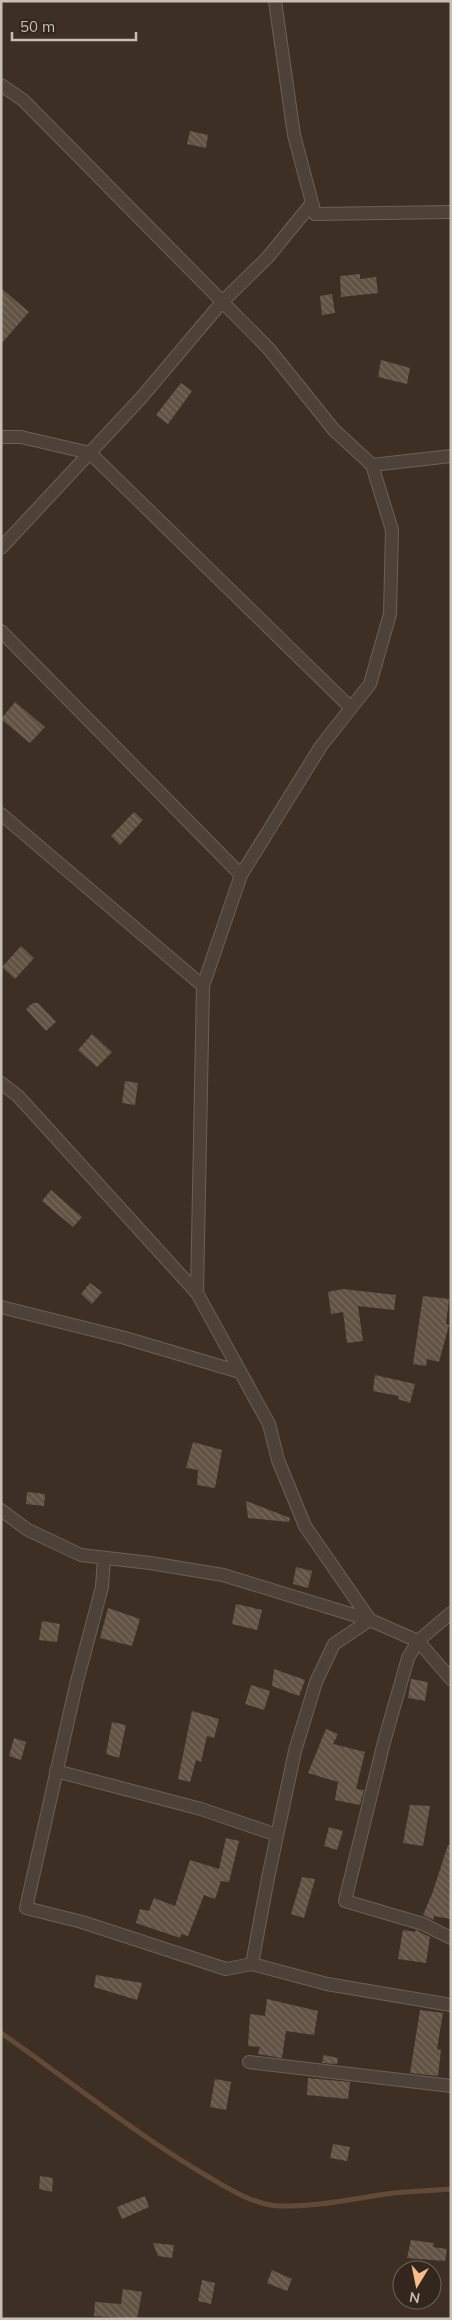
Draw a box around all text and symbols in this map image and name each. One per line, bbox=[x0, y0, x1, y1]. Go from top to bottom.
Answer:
scale bar bbox=[12, 10, 136, 42]
text: 50 m bbox=[20, 17, 55, 36]
north arrow bbox=[392, 2260, 442, 2310]
text: N bbox=[408, 2288, 422, 2308]

